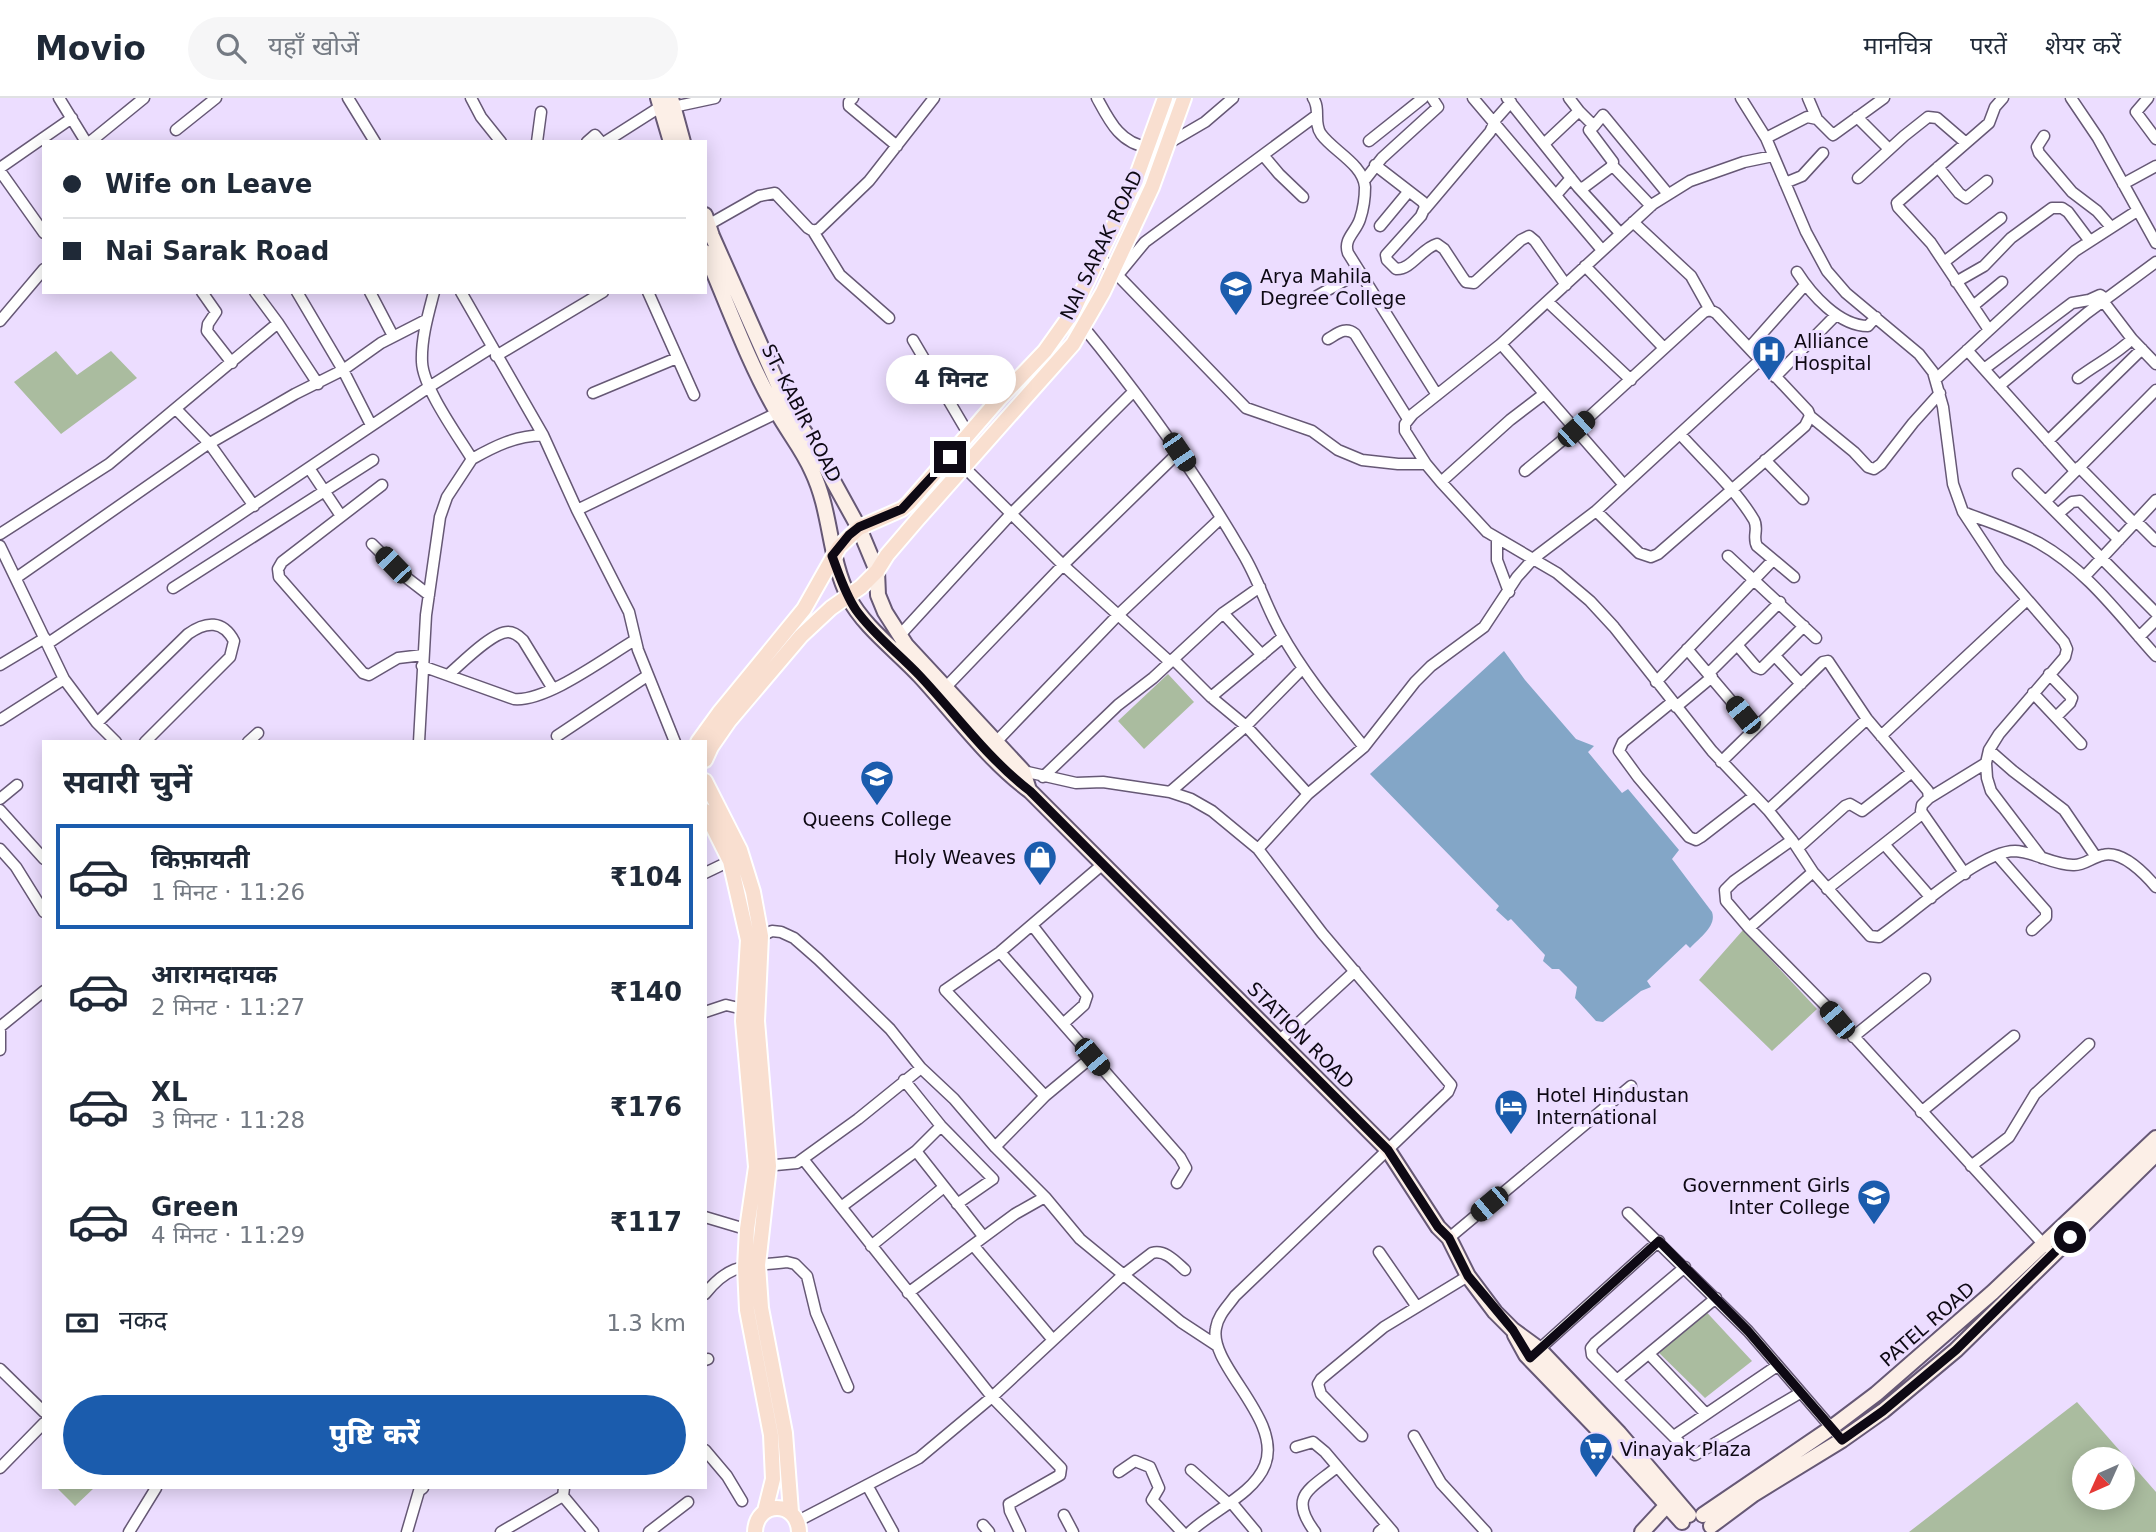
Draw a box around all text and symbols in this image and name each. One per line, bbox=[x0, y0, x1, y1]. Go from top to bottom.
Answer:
search box bbox=[188, 17, 678, 80]
text: Movio bbox=[35, 29, 146, 68]
icon: search bbox=[212, 29, 250, 67]
text: यहाँ खोजें bbox=[268, 31, 359, 61]
text: मानचित्र bbox=[1863, 32, 1932, 60]
text: परतें bbox=[1970, 32, 2007, 60]
text: शेयर करें bbox=[2045, 32, 2121, 60]
street label: NAI SARAK ROAD bbox=[1055, 167, 1147, 323]
text: Wife on Leave bbox=[105, 169, 312, 199]
text: Nai Sarak Road bbox=[105, 236, 329, 266]
place label: Arya Mahila Degree College bbox=[1260, 265, 1406, 309]
school or university icon: Arya Mahila Degree College bbox=[1217, 268, 1255, 317]
place label: Alliance Hospital bbox=[1794, 330, 1872, 374]
hospital icon: Alliance Hospital bbox=[1750, 333, 1788, 382]
street label: ST. KABIR ROAD bbox=[758, 340, 846, 486]
callout: 4 मिनट bbox=[885, 356, 1015, 404]
text: 4 मिनट bbox=[914, 366, 988, 392]
car bbox=[1554, 407, 1599, 451]
car bbox=[1159, 429, 1200, 475]
route end bbox=[934, 441, 966, 473]
car bbox=[371, 543, 416, 587]
car bbox=[1722, 692, 1765, 738]
school or university icon: Queens College bbox=[858, 758, 896, 807]
text: सवारी चुनें bbox=[63, 763, 192, 801]
place label: Queens College bbox=[802, 808, 952, 830]
shop icon: Holy Weaves bbox=[1021, 838, 1059, 887]
text: किफ़ायती bbox=[151, 844, 250, 874]
icon: car bbox=[67, 845, 130, 908]
place label: Holy Weaves bbox=[894, 846, 1016, 868]
text: ₹104 bbox=[610, 862, 682, 892]
text: 1 मिनट · 11:26 bbox=[151, 879, 305, 905]
text: आरामदायक bbox=[151, 959, 277, 989]
icon: car bbox=[67, 960, 130, 1023]
text: ₹140 bbox=[610, 977, 682, 1007]
street label: STATION ROAD bbox=[1243, 977, 1359, 1093]
text: 2 मिनट · 11:27 bbox=[151, 994, 305, 1020]
car bbox=[1816, 997, 1859, 1043]
car bbox=[1071, 1034, 1114, 1080]
icon: car bbox=[67, 1075, 130, 1138]
text: XL bbox=[151, 1077, 188, 1107]
place label: Hotel Hindustan International bbox=[1536, 1084, 1689, 1128]
hotel icon: Hotel Hindustan International bbox=[1492, 1087, 1530, 1136]
text: ₹176 bbox=[610, 1092, 682, 1122]
text: 3 मिनट · 11:28 bbox=[151, 1107, 305, 1133]
place label: Government Girls Inter College bbox=[1682, 1174, 1850, 1218]
school or university icon: Government Girls Inter College bbox=[1855, 1177, 1893, 1226]
car bbox=[1467, 1182, 1512, 1226]
icon: car bbox=[67, 1190, 130, 1253]
text: Green bbox=[151, 1192, 239, 1222]
text: ₹117 bbox=[610, 1207, 682, 1237]
route start bbox=[2054, 1221, 2086, 1253]
text: 4 मिनट · 11:29 bbox=[151, 1222, 305, 1248]
street label: PATEL ROAD bbox=[1875, 1277, 1979, 1371]
icon: cash bbox=[63, 1304, 101, 1342]
text: नकद bbox=[119, 1305, 167, 1335]
text: 1.3 km bbox=[606, 1310, 686, 1336]
button: पुष्टि करें bbox=[63, 1395, 686, 1475]
supermarket icon: Vinayak Plaza bbox=[1577, 1430, 1615, 1479]
place label: Vinayak Plaza bbox=[1620, 1438, 1751, 1460]
north arrow bbox=[2072, 1447, 2135, 1510]
map controls bbox=[2072, 1447, 2135, 1510]

